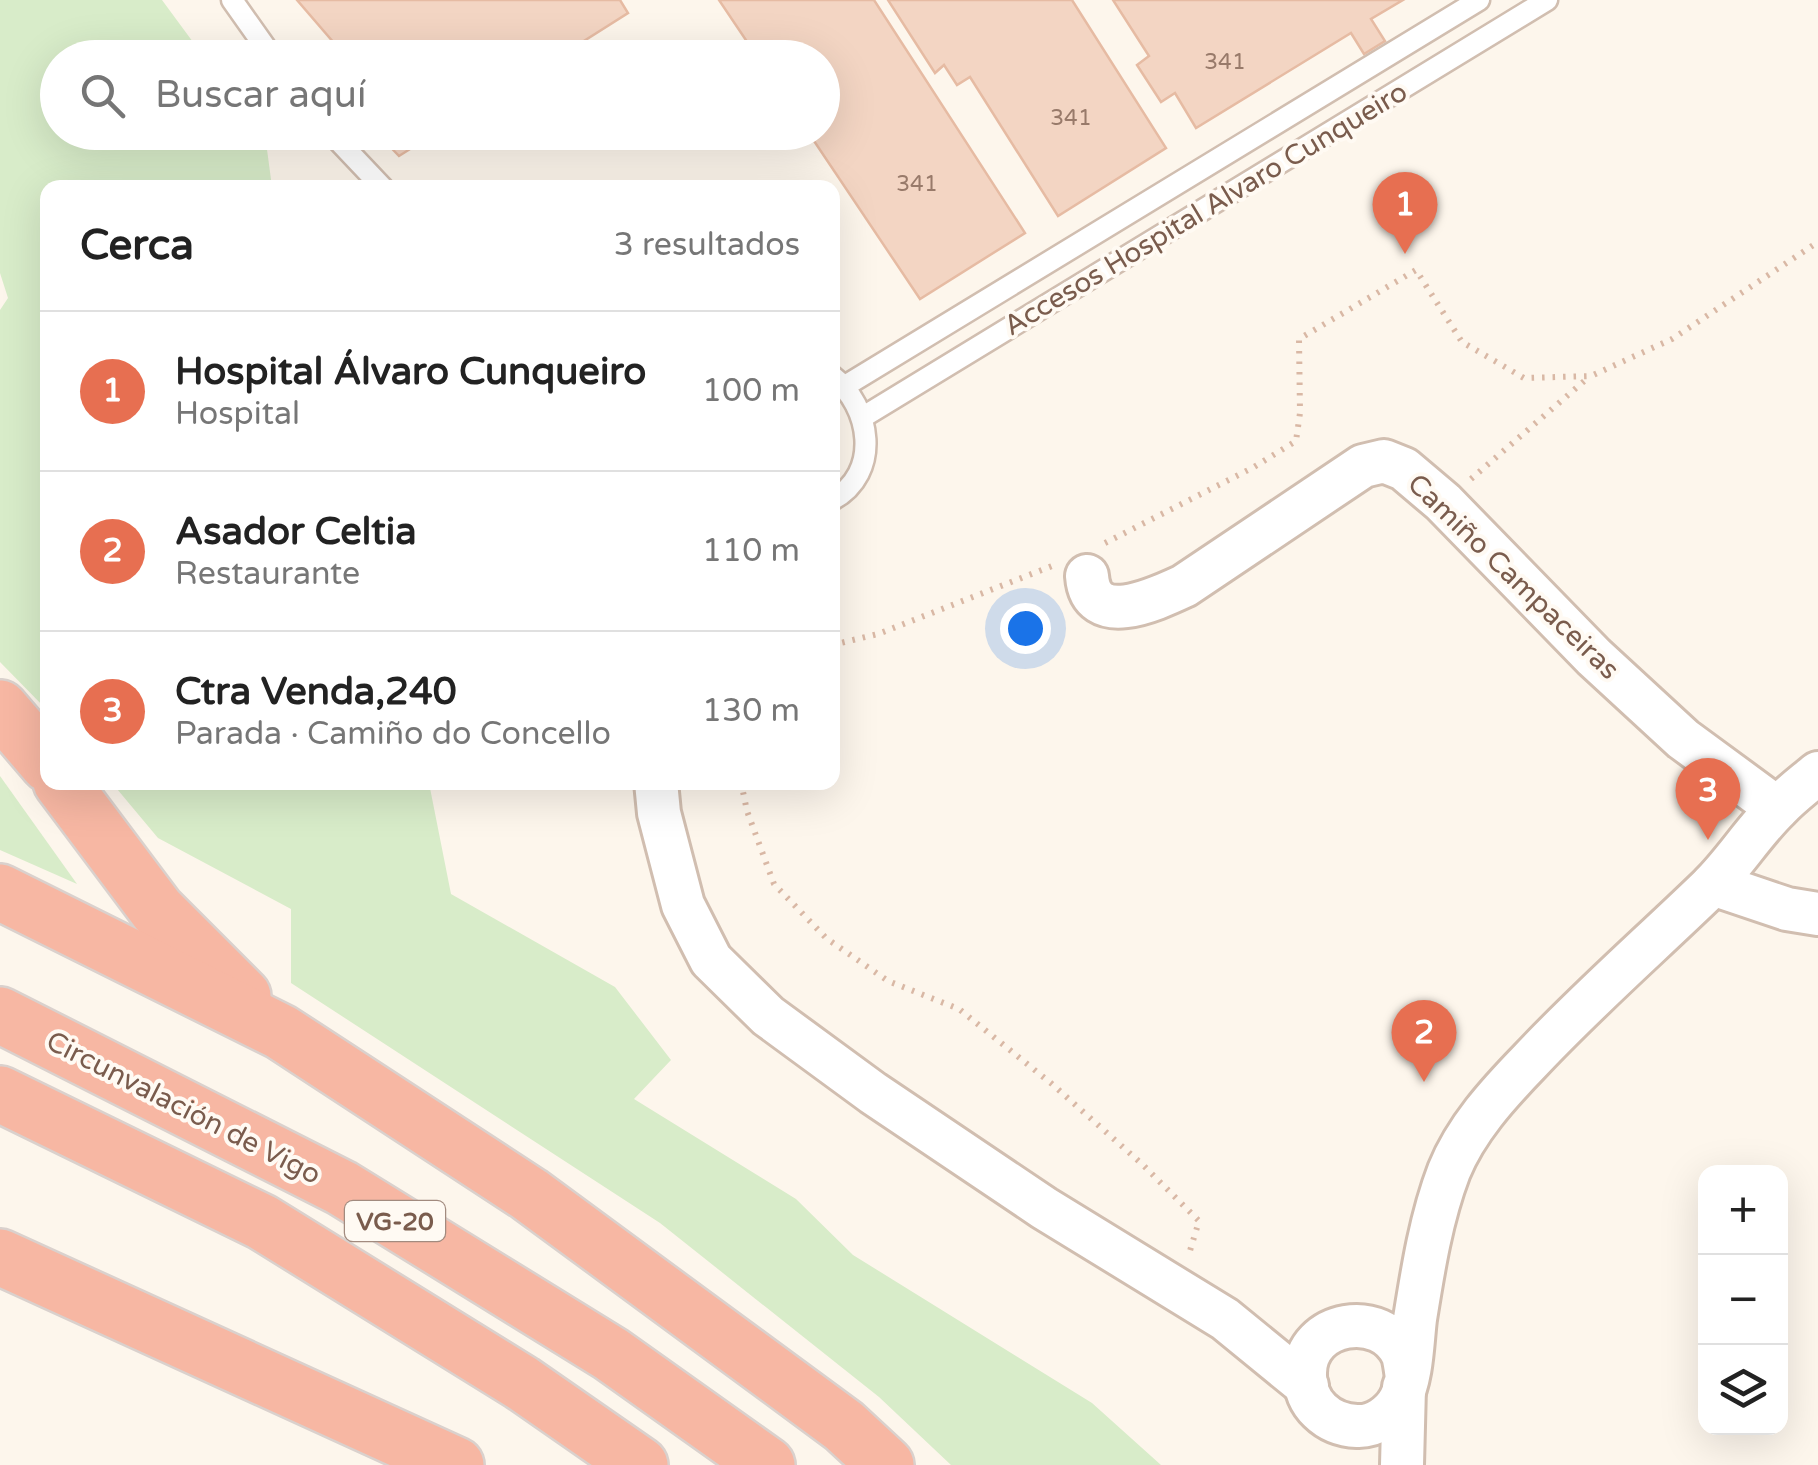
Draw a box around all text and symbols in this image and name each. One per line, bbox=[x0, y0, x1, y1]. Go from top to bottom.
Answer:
search box bbox=[40, 40, 840, 150]
house number: 341 bbox=[1204, 49, 1246, 75]
icon: search bbox=[75, 68, 130, 123]
text: Buscar aquí bbox=[155, 72, 366, 118]
street label: Accesos Hospital Alvaro Cunqueiro bbox=[998, 75, 1413, 343]
house number: 341 bbox=[1050, 105, 1092, 131]
house number: 341 bbox=[896, 171, 938, 197]
pin: 1 bbox=[1372, 172, 1438, 254]
text: Cerca bbox=[80, 220, 194, 271]
text: 3 resultados bbox=[614, 226, 800, 264]
text: Hospital Álvaro Cunqueiro bbox=[175, 349, 646, 395]
text: 1 bbox=[102, 372, 123, 410]
text: 100 m bbox=[702, 372, 800, 410]
text: Hospital bbox=[175, 395, 300, 433]
street label: Camiño Campaceiras bbox=[1400, 467, 1626, 687]
text: Asador Celtia bbox=[175, 509, 417, 555]
text: 2 bbox=[102, 532, 123, 570]
text: 110 m bbox=[702, 532, 800, 570]
text: Restaurante bbox=[175, 555, 360, 593]
your location bbox=[1000, 603, 1051, 654]
text: Ctra Venda,240 bbox=[175, 669, 457, 715]
text: 3 bbox=[102, 692, 123, 730]
text: 130 m bbox=[702, 692, 800, 730]
text: Parada · Camiño do Concello bbox=[175, 715, 611, 753]
pin: 3 bbox=[1676, 758, 1740, 840]
pin: 2 bbox=[1392, 1000, 1456, 1082]
street label: Circunvalación de Vigo bbox=[41, 1024, 326, 1192]
map controls bbox=[1698, 1165, 1788, 1435]
button: + bbox=[1698, 1165, 1788, 1255]
road number: VG-20 bbox=[345, 1201, 445, 1241]
button: − bbox=[1698, 1255, 1788, 1345]
button: layers bbox=[1698, 1345, 1788, 1435]

